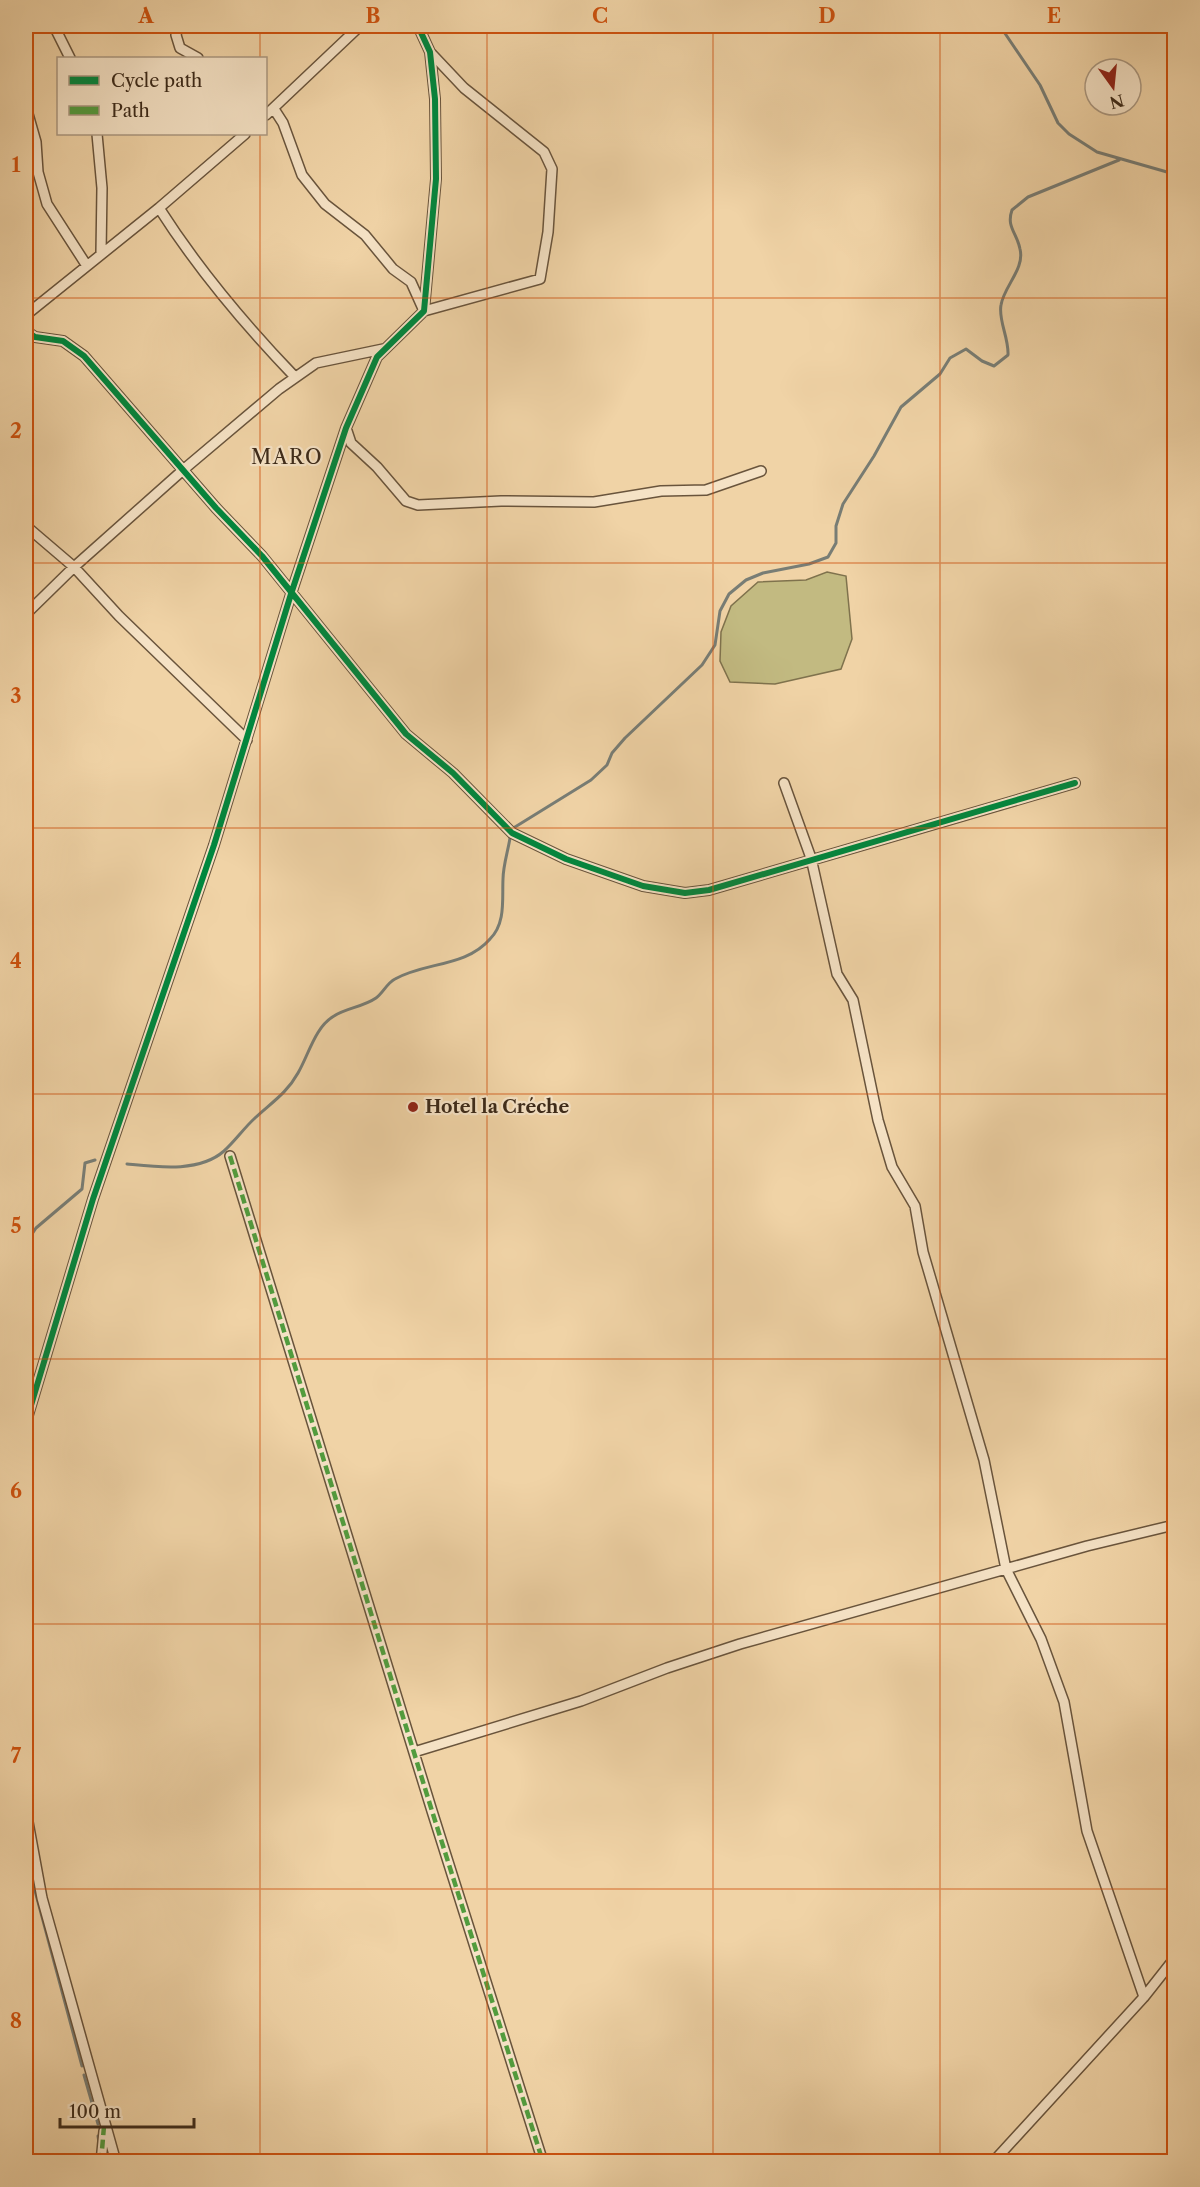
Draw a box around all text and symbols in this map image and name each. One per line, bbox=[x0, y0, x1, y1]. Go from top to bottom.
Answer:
text: A bbox=[137, 4, 154, 28]
text: B bbox=[366, 4, 381, 28]
text: C bbox=[592, 4, 608, 28]
text: D bbox=[818, 4, 836, 28]
text: E bbox=[1047, 4, 1061, 28]
legend bbox=[57, 57, 267, 135]
north arrow bbox=[1083, 57, 1143, 117]
text: Cycle path bbox=[111, 70, 202, 92]
text: N bbox=[1107, 90, 1126, 113]
text: Path bbox=[111, 100, 150, 122]
text: 1 bbox=[12, 153, 21, 177]
text: 2 bbox=[10, 419, 22, 443]
district label: MARO bbox=[251, 445, 323, 469]
text: 3 bbox=[10, 684, 22, 708]
text: 4 bbox=[10, 949, 22, 973]
place label: Hotel la Créche bbox=[425, 1096, 569, 1118]
marker: Hotel la Créche bbox=[406, 1100, 420, 1114]
text: 5 bbox=[10, 1214, 22, 1238]
text: 6 bbox=[10, 1479, 22, 1503]
text: 7 bbox=[11, 1744, 22, 1768]
text: 8 bbox=[10, 2009, 22, 2033]
scale bar bbox=[60, 2091, 194, 2129]
text: 100 m bbox=[69, 2101, 121, 2123]

